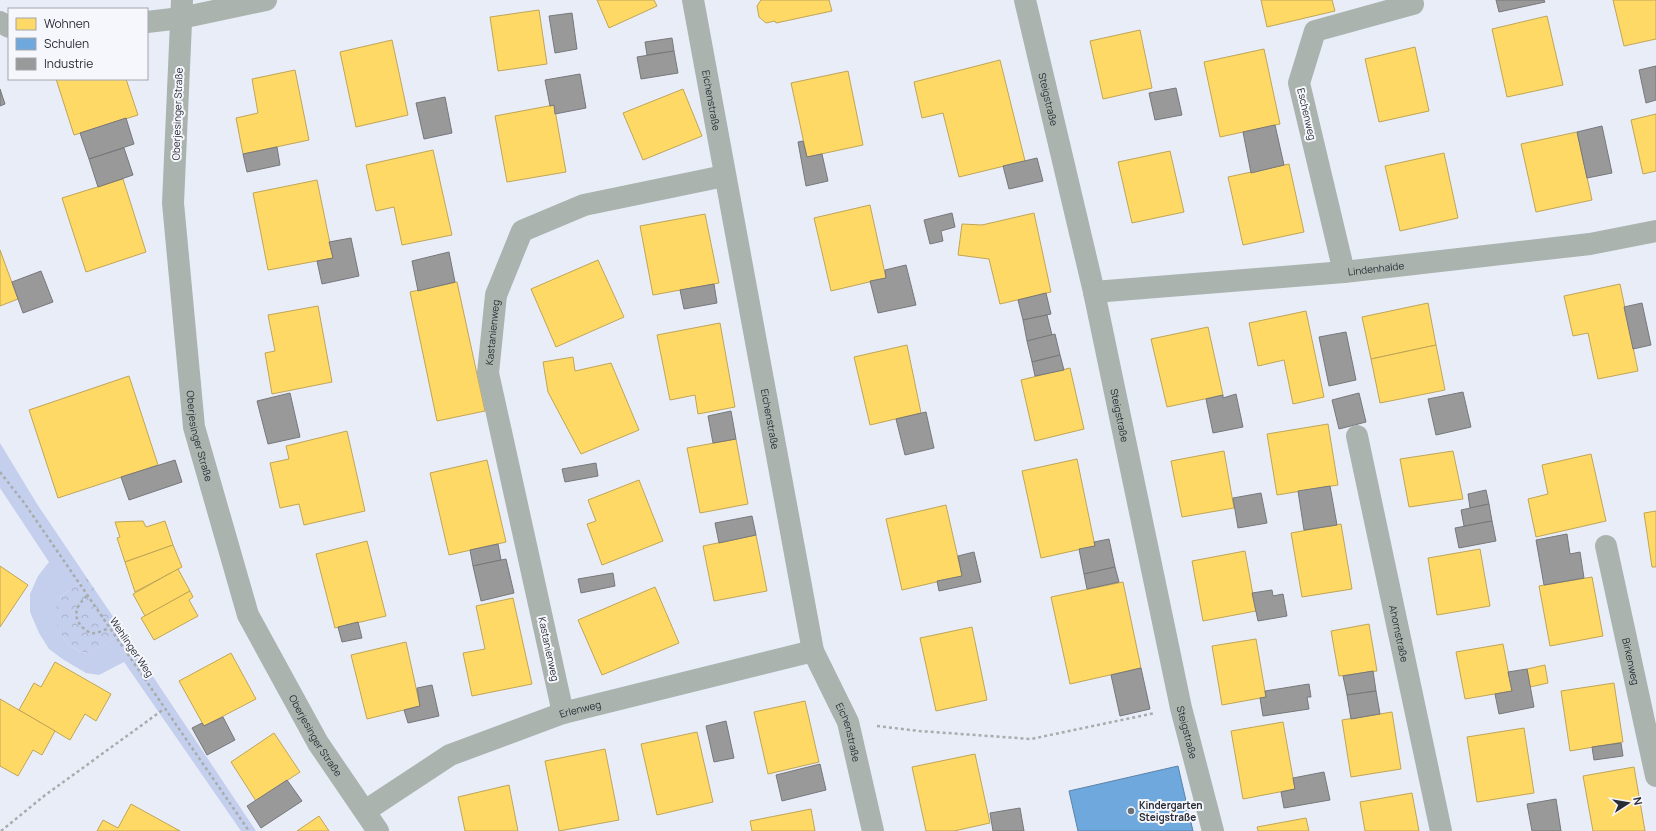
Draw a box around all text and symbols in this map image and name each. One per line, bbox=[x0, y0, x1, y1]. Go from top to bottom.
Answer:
legend bbox=[8, 8, 148, 80]
text: Wohnen bbox=[44, 15, 90, 32]
text: Schulen bbox=[44, 35, 89, 52]
text: Industrie bbox=[44, 55, 93, 72]
street label: Oberjesinger Straße bbox=[168, 67, 186, 161]
street label: Eichenstraße bbox=[699, 69, 724, 132]
street label: Steigstraße bbox=[1035, 71, 1062, 127]
street label: Eschenweg bbox=[1294, 86, 1320, 142]
street label: Lindenhalde bbox=[1347, 258, 1405, 279]
street label: Kastanienweg bbox=[482, 299, 502, 366]
street label: Steigstraße bbox=[1107, 387, 1132, 443]
street label: Eichenstraße bbox=[758, 388, 783, 450]
street label: Oberjesinger Straße bbox=[184, 390, 216, 483]
street label: Ahornstraße bbox=[1386, 604, 1412, 663]
street label: Wehlinger Weg bbox=[107, 614, 157, 680]
street label: Kastanienweg bbox=[535, 616, 563, 683]
street label: Birkenweg bbox=[1619, 636, 1643, 686]
street label: Oberjesinger Straße bbox=[286, 692, 346, 779]
street label: Erlenweg bbox=[557, 697, 603, 721]
street label: Eichenstraße bbox=[833, 700, 864, 763]
street label: Steigstraße bbox=[1174, 704, 1201, 760]
north arrow bbox=[1608, 783, 1648, 823]
text: N bbox=[1630, 795, 1646, 806]
place label: Kindergarten Steigstraße bbox=[1139, 798, 1203, 824]
marker: Kindergarten Steigstraße bbox=[1126, 806, 1136, 816]

